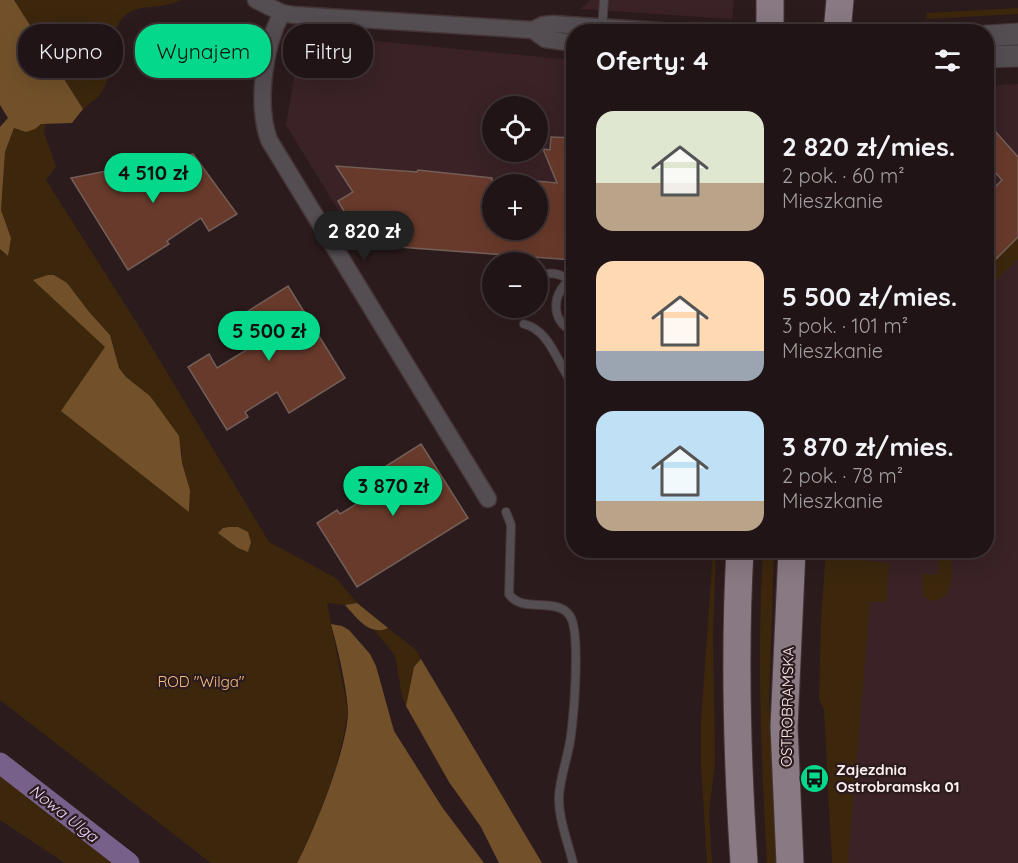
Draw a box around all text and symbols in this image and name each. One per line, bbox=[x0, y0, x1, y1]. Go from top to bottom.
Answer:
chip: Kupno bbox=[18, 24, 123, 78]
chip: Wynajem bbox=[135, 24, 271, 78]
chip: Filtry bbox=[283, 24, 373, 78]
text: Oferty: 4 bbox=[596, 44, 709, 77]
icon: filters bbox=[931, 44, 964, 77]
map controls bbox=[482, 96, 548, 318]
button: locate bbox=[482, 96, 548, 162]
text: 2 820 zł/mies. bbox=[782, 130, 955, 163]
icon: home bbox=[644, 135, 716, 207]
pin: 4 510 zł bbox=[91, 153, 215, 204]
text: 4 510 zł bbox=[118, 160, 188, 185]
text: 2 pok. · 60 m² bbox=[782, 163, 905, 188]
button: + bbox=[482, 174, 548, 240]
text: Mieszkanie bbox=[782, 188, 883, 213]
pin: 2 820 zł bbox=[302, 211, 426, 262]
text: 2 820 zł bbox=[328, 218, 400, 243]
button: − bbox=[482, 252, 548, 318]
text: 5 500 zł/mies. bbox=[782, 280, 957, 313]
icon: home bbox=[644, 285, 716, 357]
pin: 5 500 zł bbox=[207, 311, 331, 362]
text: 3 pok. · 101 m² bbox=[782, 313, 908, 338]
text: 5 500 zł bbox=[232, 318, 306, 343]
text: Mieszkanie bbox=[782, 338, 883, 363]
text: 3 870 zł/mies. bbox=[782, 430, 954, 463]
icon: home bbox=[644, 435, 716, 507]
text: 2 pok. · 78 m² bbox=[782, 463, 903, 488]
pin: 3 870 zł bbox=[331, 466, 455, 517]
text: 3 870 zł bbox=[357, 473, 429, 498]
text: Mieszkanie bbox=[782, 488, 883, 513]
street label: OSTROBRAMSKA bbox=[776, 646, 798, 767]
park label: ROD "Wilga" bbox=[157, 672, 245, 691]
place label: Zajezdnia Ostrobramska 01 bbox=[836, 760, 960, 796]
bus stop icon: Zajezdnia Ostrobramska 01 bbox=[799, 762, 831, 794]
water label: Nowa Ulga bbox=[26, 780, 103, 847]

